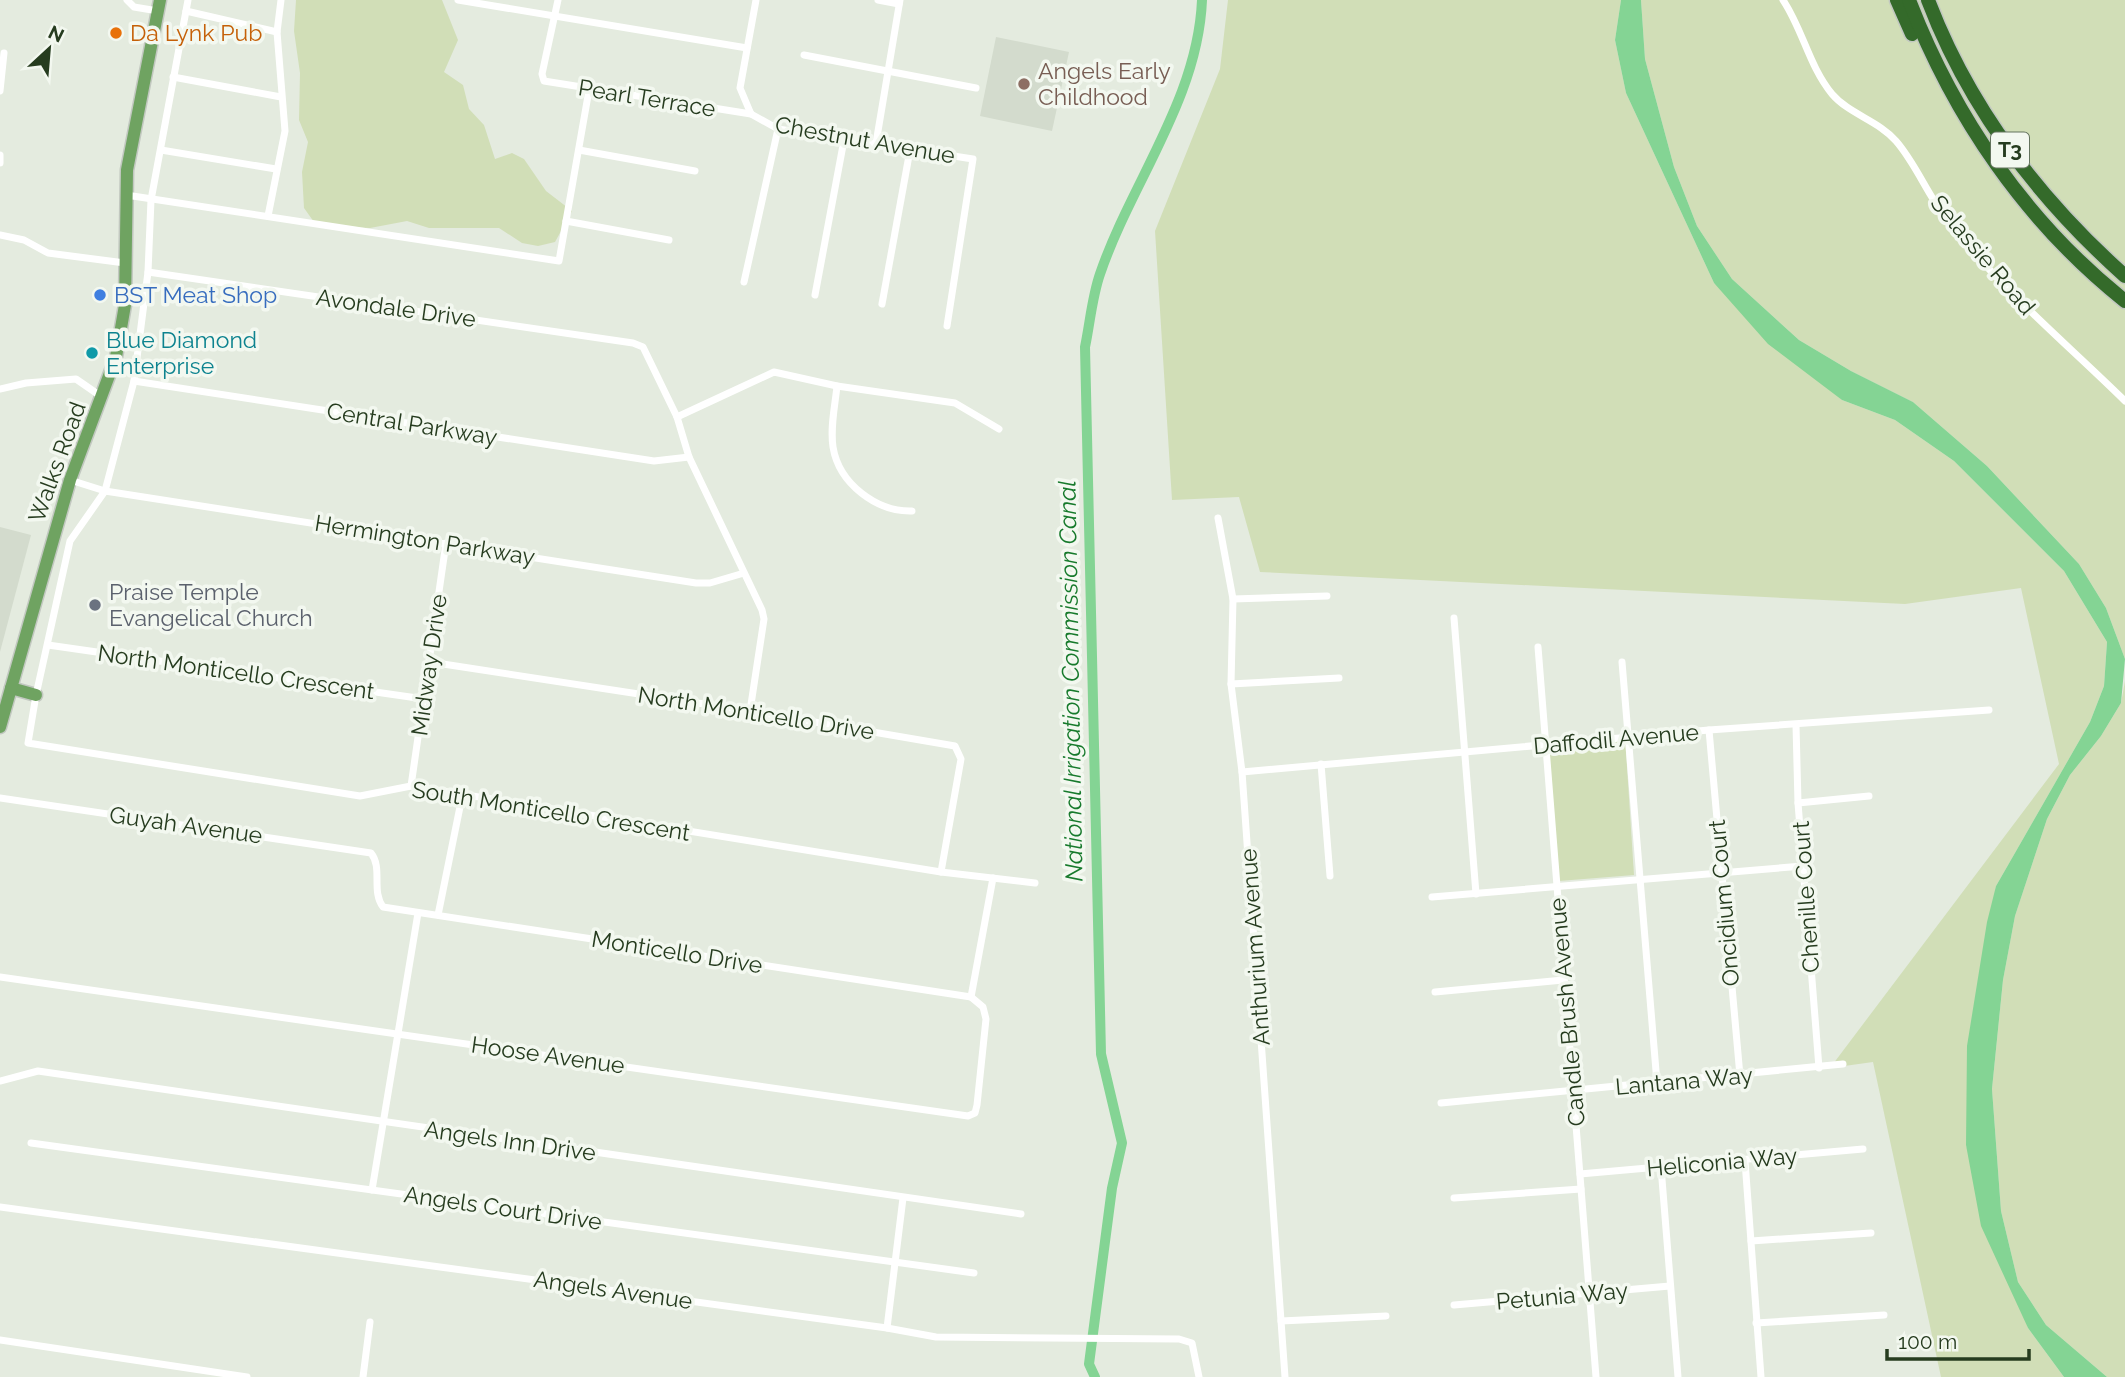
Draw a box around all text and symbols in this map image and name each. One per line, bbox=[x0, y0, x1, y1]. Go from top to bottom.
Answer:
north arrow bbox=[14, 14, 84, 84]
place label: Da Lynk Pub bbox=[130, 19, 262, 46]
text: N bbox=[45, 21, 68, 47]
marker: Da Lynk Pub bbox=[108, 25, 124, 41]
place label: Angels Early Childhood bbox=[1038, 57, 1171, 110]
street label: Pearl Terrace bbox=[577, 73, 718, 122]
marker: Angels Early Childhood bbox=[1016, 76, 1032, 92]
street label: Chestnut Avenue bbox=[773, 110, 957, 169]
road number: T3 bbox=[1991, 132, 2029, 168]
street label: Selassie Road bbox=[1925, 189, 2041, 320]
place label: BST Meat Shop bbox=[114, 281, 277, 308]
street label: Avondale Drive bbox=[314, 283, 478, 332]
marker: BST Meat Shop bbox=[92, 287, 108, 303]
place label: Blue Diamond Enterprise bbox=[106, 326, 257, 379]
marker: Blue Diamond Enterprise bbox=[84, 345, 100, 361]
street label: Central Parkway bbox=[325, 397, 499, 450]
street label: Walks Road bbox=[22, 398, 91, 526]
water label: National Irrigation Commission Canal bbox=[1052, 480, 1089, 882]
street label: Hermington Parkway bbox=[313, 509, 537, 570]
place label: Praise Temple Evangelical Church bbox=[109, 578, 313, 631]
street label: Midway Drive bbox=[405, 592, 452, 737]
marker: Praise Temple Evangelical Church bbox=[87, 597, 103, 613]
street label: North Monticello Crescent bbox=[96, 639, 376, 704]
street label: North Monticello Drive bbox=[636, 680, 876, 745]
street label: Daffodil Avenue bbox=[1532, 718, 1700, 759]
street label: South Monticello Crescent bbox=[410, 775, 692, 846]
street label: Guyah Avenue bbox=[108, 800, 264, 849]
street label: Oncidium Court bbox=[1703, 818, 1744, 987]
street label: Chenille Court bbox=[1787, 820, 1824, 974]
street label: Anthurium Avenue bbox=[1234, 848, 1275, 1046]
street label: Candle Brush Avenue bbox=[1543, 897, 1590, 1127]
street label: Monticello Drive bbox=[590, 925, 764, 978]
street label: Hoose Avenue bbox=[470, 1030, 627, 1079]
street label: Lantana Way bbox=[1614, 1061, 1754, 1100]
street label: Angels Inn Drive bbox=[422, 1115, 598, 1166]
street label: Heliconia Way bbox=[1645, 1141, 1798, 1182]
street label: Angels Court Drive bbox=[402, 1180, 604, 1235]
street label: Angels Avenue bbox=[532, 1265, 694, 1314]
street label: Petunia Way bbox=[1495, 1276, 1629, 1315]
scale bar bbox=[1887, 1318, 2029, 1362]
text: 100 m bbox=[1898, 1329, 1957, 1354]

